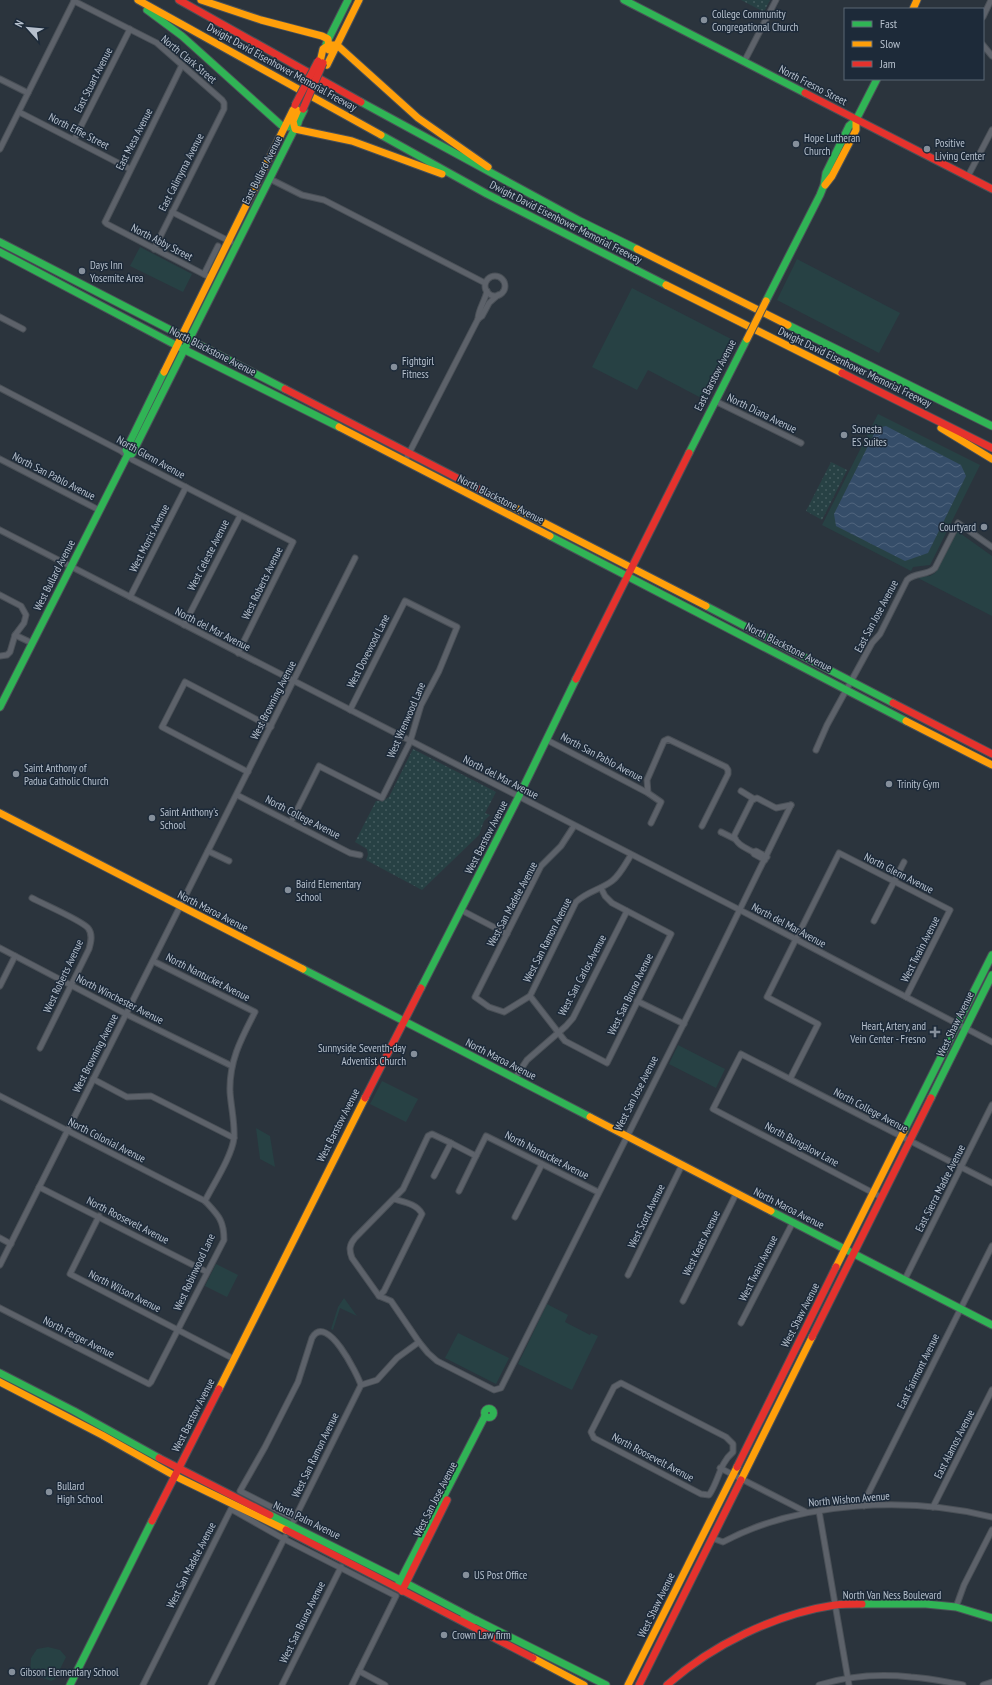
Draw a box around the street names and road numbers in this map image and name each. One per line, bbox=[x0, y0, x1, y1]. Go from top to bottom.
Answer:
street label: Dwight David Eisenhower Memorial Freeway bbox=[205, 20, 360, 115]
street label: North Clark Street bbox=[158, 32, 220, 86]
street label: East Stuart Avenue bbox=[71, 45, 116, 115]
street label: North Fresno Street bbox=[777, 62, 849, 108]
street label: East Mesa Avenue bbox=[112, 105, 156, 172]
street label: North Effie Street bbox=[46, 110, 112, 152]
street label: East Calimyrna Avenue bbox=[155, 130, 207, 213]
street label: East Bullard Avenue bbox=[239, 133, 286, 207]
street label: Dwight David Eisenhower Memorial Freeway bbox=[487, 177, 645, 267]
street label: North Abby Street bbox=[129, 220, 195, 264]
street label: North Blackstone Avenue bbox=[167, 323, 259, 379]
street label: Dwight David Eisenhower Memorial Freeway bbox=[776, 324, 935, 411]
street label: East Barstow Avenue bbox=[691, 337, 739, 413]
street label: North Diana Avenue bbox=[725, 390, 800, 436]
street label: North Glenn Avenue bbox=[114, 432, 188, 482]
street label: North San Pablo Avenue bbox=[10, 449, 98, 503]
street label: North Blackstone Avenue bbox=[455, 471, 547, 527]
street label: West Morris Avenue bbox=[126, 501, 172, 574]
street label: West Celeste Avenue bbox=[184, 517, 232, 593]
street label: West Bullard Avenue bbox=[30, 537, 78, 613]
street label: West Roberts Avenue bbox=[238, 544, 286, 622]
street label: East San Jose Avenue bbox=[851, 577, 901, 655]
street label: North del Mar Avenue bbox=[173, 604, 253, 654]
street label: West Dovewood Lane bbox=[343, 611, 393, 690]
street label: North Blackstone Avenue bbox=[743, 619, 835, 675]
street label: West Browning Avenue bbox=[247, 658, 299, 742]
street label: West Wrenwood Lane bbox=[384, 680, 428, 760]
street label: North San Pablo Avenue bbox=[558, 729, 646, 785]
street label: North del Mar Avenue bbox=[461, 752, 541, 802]
street label: North College Avenue bbox=[263, 792, 343, 842]
street label: West Barstow Avenue bbox=[461, 797, 511, 876]
street label: North Glenn Avenue bbox=[862, 849, 937, 897]
street label: West San Madele Avenue bbox=[484, 859, 541, 949]
street label: North Maroa Avenue bbox=[175, 887, 251, 935]
street label: West San Ramon Avenue bbox=[520, 895, 575, 985]
street label: North del Mar Avenue bbox=[749, 899, 829, 951]
street label: West Twain Avenue bbox=[897, 913, 943, 984]
street label: West San Carlos Avenue bbox=[555, 932, 610, 1018]
street label: West Roberts Avenue bbox=[40, 937, 86, 1015]
street label: North Nantucket Avenue bbox=[164, 950, 253, 1004]
street label: West San Bruno Avenue bbox=[604, 950, 656, 1037]
street label: North Winchester Avenue bbox=[74, 971, 166, 1027]
street label: West Shaw Avenue bbox=[933, 989, 977, 1059]
street label: West Browning Avenue bbox=[69, 1011, 121, 1095]
street label: North Maroa Avenue bbox=[463, 1035, 539, 1083]
street label: West San Jose Avenue bbox=[611, 1053, 661, 1133]
street label: North College Avenue bbox=[831, 1084, 911, 1136]
street label: West Barstow Avenue bbox=[313, 1085, 363, 1164]
street label: North Colonial Avenue bbox=[66, 1114, 148, 1166]
street label: North Bungalow Lane bbox=[762, 1119, 842, 1170]
street label: North Nantucket Avenue bbox=[503, 1128, 592, 1182]
street label: East Sierra Madre Avenue bbox=[912, 1142, 968, 1234]
street label: West Scott Avenue bbox=[624, 1181, 668, 1250]
street label: North Maroa Avenue bbox=[751, 1184, 827, 1232]
street label: North Roosevelt Avenue bbox=[84, 1193, 172, 1247]
street label: West Keats Avenue bbox=[679, 1208, 723, 1278]
street label: West Robinwood Lane bbox=[170, 1231, 218, 1313]
street label: West Twain Avenue bbox=[735, 1232, 781, 1303]
street label: North Wilson Avenue bbox=[86, 1267, 164, 1315]
street label: West Shaw Avenue bbox=[778, 1280, 822, 1350]
street label: North Ferger Avenue bbox=[41, 1313, 118, 1361]
street label: East Fairmont Avenue bbox=[894, 1331, 942, 1411]
street label: West Barstow Avenue bbox=[168, 1375, 218, 1454]
street label: East Alamos Avenue bbox=[931, 1407, 978, 1481]
street label: West San Ramon Avenue bbox=[288, 1410, 342, 1500]
street label: North Roosevelt Avenue bbox=[610, 1429, 697, 1485]
street label: West San Jose Avenue bbox=[410, 1459, 460, 1539]
street label: North Wishon Avenue bbox=[808, 1488, 891, 1510]
street label: North Palm Avenue bbox=[271, 1498, 343, 1542]
street label: West San Madele Avenue bbox=[163, 1519, 219, 1610]
street label: West Shaw Avenue bbox=[634, 1570, 678, 1640]
street label: West San Bruno Avenue bbox=[276, 1578, 328, 1665]
street label: North Van Ness Boulevard bbox=[843, 1588, 941, 1602]

